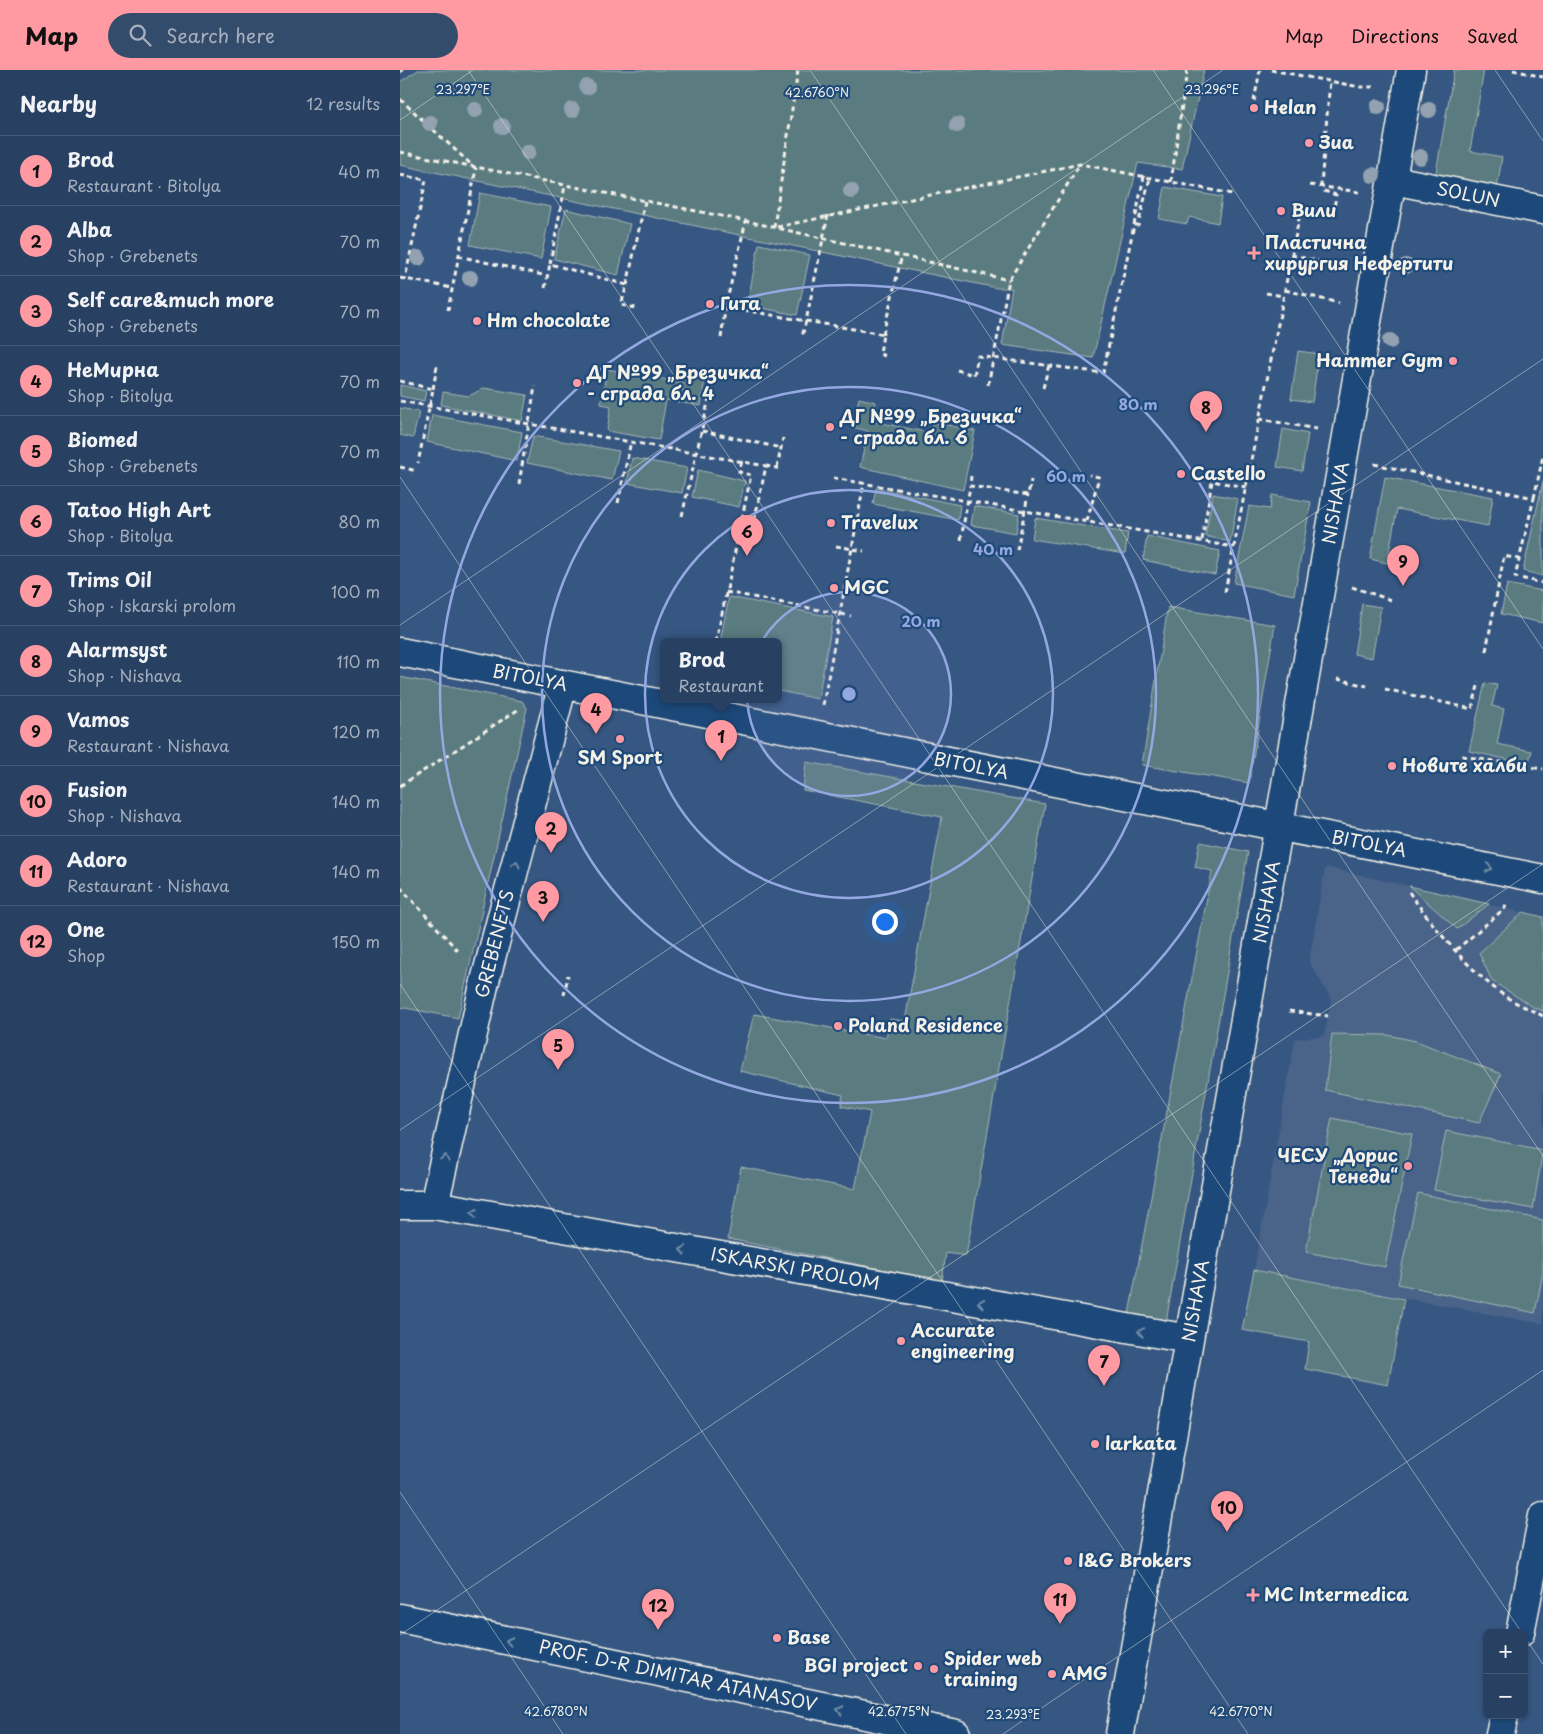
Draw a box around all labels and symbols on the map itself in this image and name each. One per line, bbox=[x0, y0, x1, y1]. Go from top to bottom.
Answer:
text: 23.297°E bbox=[436, 80, 490, 98]
text: 23.296°E bbox=[1185, 80, 1239, 98]
text: 42.6760°N bbox=[785, 83, 849, 101]
place label: Helan bbox=[1264, 93, 1317, 120]
marker: Helan bbox=[1248, 102, 1260, 114]
place label: Зиа bbox=[1318, 128, 1355, 155]
marker: Зиа bbox=[1303, 137, 1315, 149]
street label: SOLUN bbox=[1434, 174, 1502, 213]
place label: Вили bbox=[1291, 196, 1337, 223]
marker: Вили bbox=[1275, 205, 1287, 217]
place label: Пластична хирургия Нефертити bbox=[1265, 228, 1454, 276]
marker: Пластична хирургия Нефертити bbox=[1247, 246, 1261, 260]
place label: Гита bbox=[720, 289, 761, 316]
marker: Гита bbox=[704, 298, 716, 310]
place label: Hm chocolate bbox=[487, 306, 610, 333]
marker: Hm chocolate bbox=[471, 315, 483, 327]
place label: Hammer Gym bbox=[1316, 346, 1443, 373]
marker: Hammer Gym bbox=[1447, 355, 1459, 367]
place label: ДГ №99 „Брезичка“ - сграда бл. 4 bbox=[586, 358, 769, 406]
marker: ДГ №99 „Брезичка“ - сграда бл. 4 bbox=[571, 377, 583, 389]
pin: 8 bbox=[1190, 391, 1222, 432]
text: 80 m bbox=[1118, 392, 1158, 415]
place label: ДГ №99 „Брезичка“ - сграда бл. 6 bbox=[839, 402, 1022, 450]
marker: ДГ №99 „Брезичка“ - сграда бл. 6 bbox=[824, 421, 836, 433]
place label: Castello bbox=[1191, 459, 1266, 486]
street label: NISHAVA bbox=[1314, 460, 1355, 546]
text: 60 m bbox=[1046, 464, 1086, 487]
marker: Castello bbox=[1175, 468, 1187, 480]
place label: Travelux bbox=[841, 508, 918, 535]
pin: 6 bbox=[731, 515, 763, 556]
marker: Travelux bbox=[825, 517, 837, 529]
text: 40 m bbox=[973, 537, 1013, 560]
pin: 9 bbox=[1387, 545, 1419, 586]
place label: MGC bbox=[844, 573, 889, 600]
marker: MGC bbox=[828, 582, 840, 594]
text: 20 m bbox=[902, 609, 940, 632]
street label: BITOLYA bbox=[490, 656, 570, 697]
centre of rings bbox=[840, 685, 858, 703]
pin: 4 bbox=[580, 693, 612, 734]
pin: 1 bbox=[705, 720, 737, 761]
marker: SM Sport bbox=[614, 733, 626, 745]
place label: SM Sport bbox=[577, 743, 663, 770]
street label: BITOLYA bbox=[931, 744, 1011, 785]
place label: Новите халби bbox=[1402, 751, 1527, 778]
marker: Новите халби bbox=[1386, 760, 1398, 772]
pin: 2 bbox=[535, 812, 567, 853]
street label: BITOLYA bbox=[1329, 822, 1409, 863]
street label: NISHAVA bbox=[1245, 859, 1286, 945]
one-way arrow bbox=[510, 860, 520, 868]
one-way arrow bbox=[1485, 862, 1494, 873]
pin: 3 bbox=[527, 881, 559, 922]
street label: GREBENETS bbox=[467, 887, 520, 1000]
your location bbox=[872, 909, 898, 935]
place label: Poland Residence bbox=[848, 1011, 1003, 1038]
marker: Poland Residence bbox=[832, 1020, 844, 1032]
pin: 5 bbox=[542, 1029, 574, 1070]
place label: ЧЕСУ „Дорис Тенеди“ bbox=[1277, 1141, 1399, 1189]
one-way arrow bbox=[439, 1153, 450, 1162]
marker: ЧЕСУ „Дорис Тенеди“ bbox=[1402, 1160, 1414, 1172]
one-way arrow bbox=[470, 1208, 479, 1218]
street label: ISKARSKI PROLOM bbox=[709, 1239, 882, 1296]
one-way arrow bbox=[679, 1245, 688, 1255]
street label: NISHAVA bbox=[1174, 1258, 1215, 1344]
one-way arrow bbox=[977, 1298, 986, 1308]
place label: Accurate engineering bbox=[910, 1316, 1014, 1364]
one-way arrow bbox=[1137, 1327, 1146, 1337]
marker: Accurate engineering bbox=[895, 1335, 907, 1347]
pin: 7 bbox=[1088, 1345, 1120, 1386]
place label: larkata bbox=[1105, 1429, 1177, 1456]
marker: larkata bbox=[1089, 1438, 1101, 1450]
pin: 10 bbox=[1211, 1491, 1243, 1532]
place label: I&G Brokers bbox=[1078, 1546, 1192, 1573]
marker: I&G Brokers bbox=[1062, 1555, 1074, 1567]
place label: MC Intermedica bbox=[1264, 1580, 1409, 1607]
pin: 11 bbox=[1044, 1583, 1076, 1624]
marker: MC Intermedica bbox=[1246, 1588, 1260, 1602]
pin: 12 bbox=[642, 1589, 674, 1630]
place label: Base bbox=[787, 1623, 831, 1650]
street label: PROF. D-R DIMITAR ATANASOV bbox=[537, 1632, 820, 1717]
marker: Base bbox=[771, 1632, 783, 1644]
one-way arrow bbox=[505, 1636, 514, 1647]
place label: Spider web training bbox=[944, 1644, 1042, 1692]
place label: BGI project bbox=[804, 1651, 908, 1678]
place label: AMG bbox=[1062, 1659, 1108, 1686]
marker: BGI project bbox=[912, 1660, 924, 1672]
marker: Spider web training bbox=[928, 1663, 940, 1675]
marker: AMG bbox=[1046, 1668, 1058, 1680]
text: 42.6780°N bbox=[524, 1702, 588, 1720]
text: 42.6775°N bbox=[868, 1702, 930, 1720]
text: 42.6770°N bbox=[1209, 1702, 1273, 1720]
one-way arrow bbox=[835, 1705, 844, 1716]
text: 23.293°E bbox=[986, 1705, 1040, 1723]

